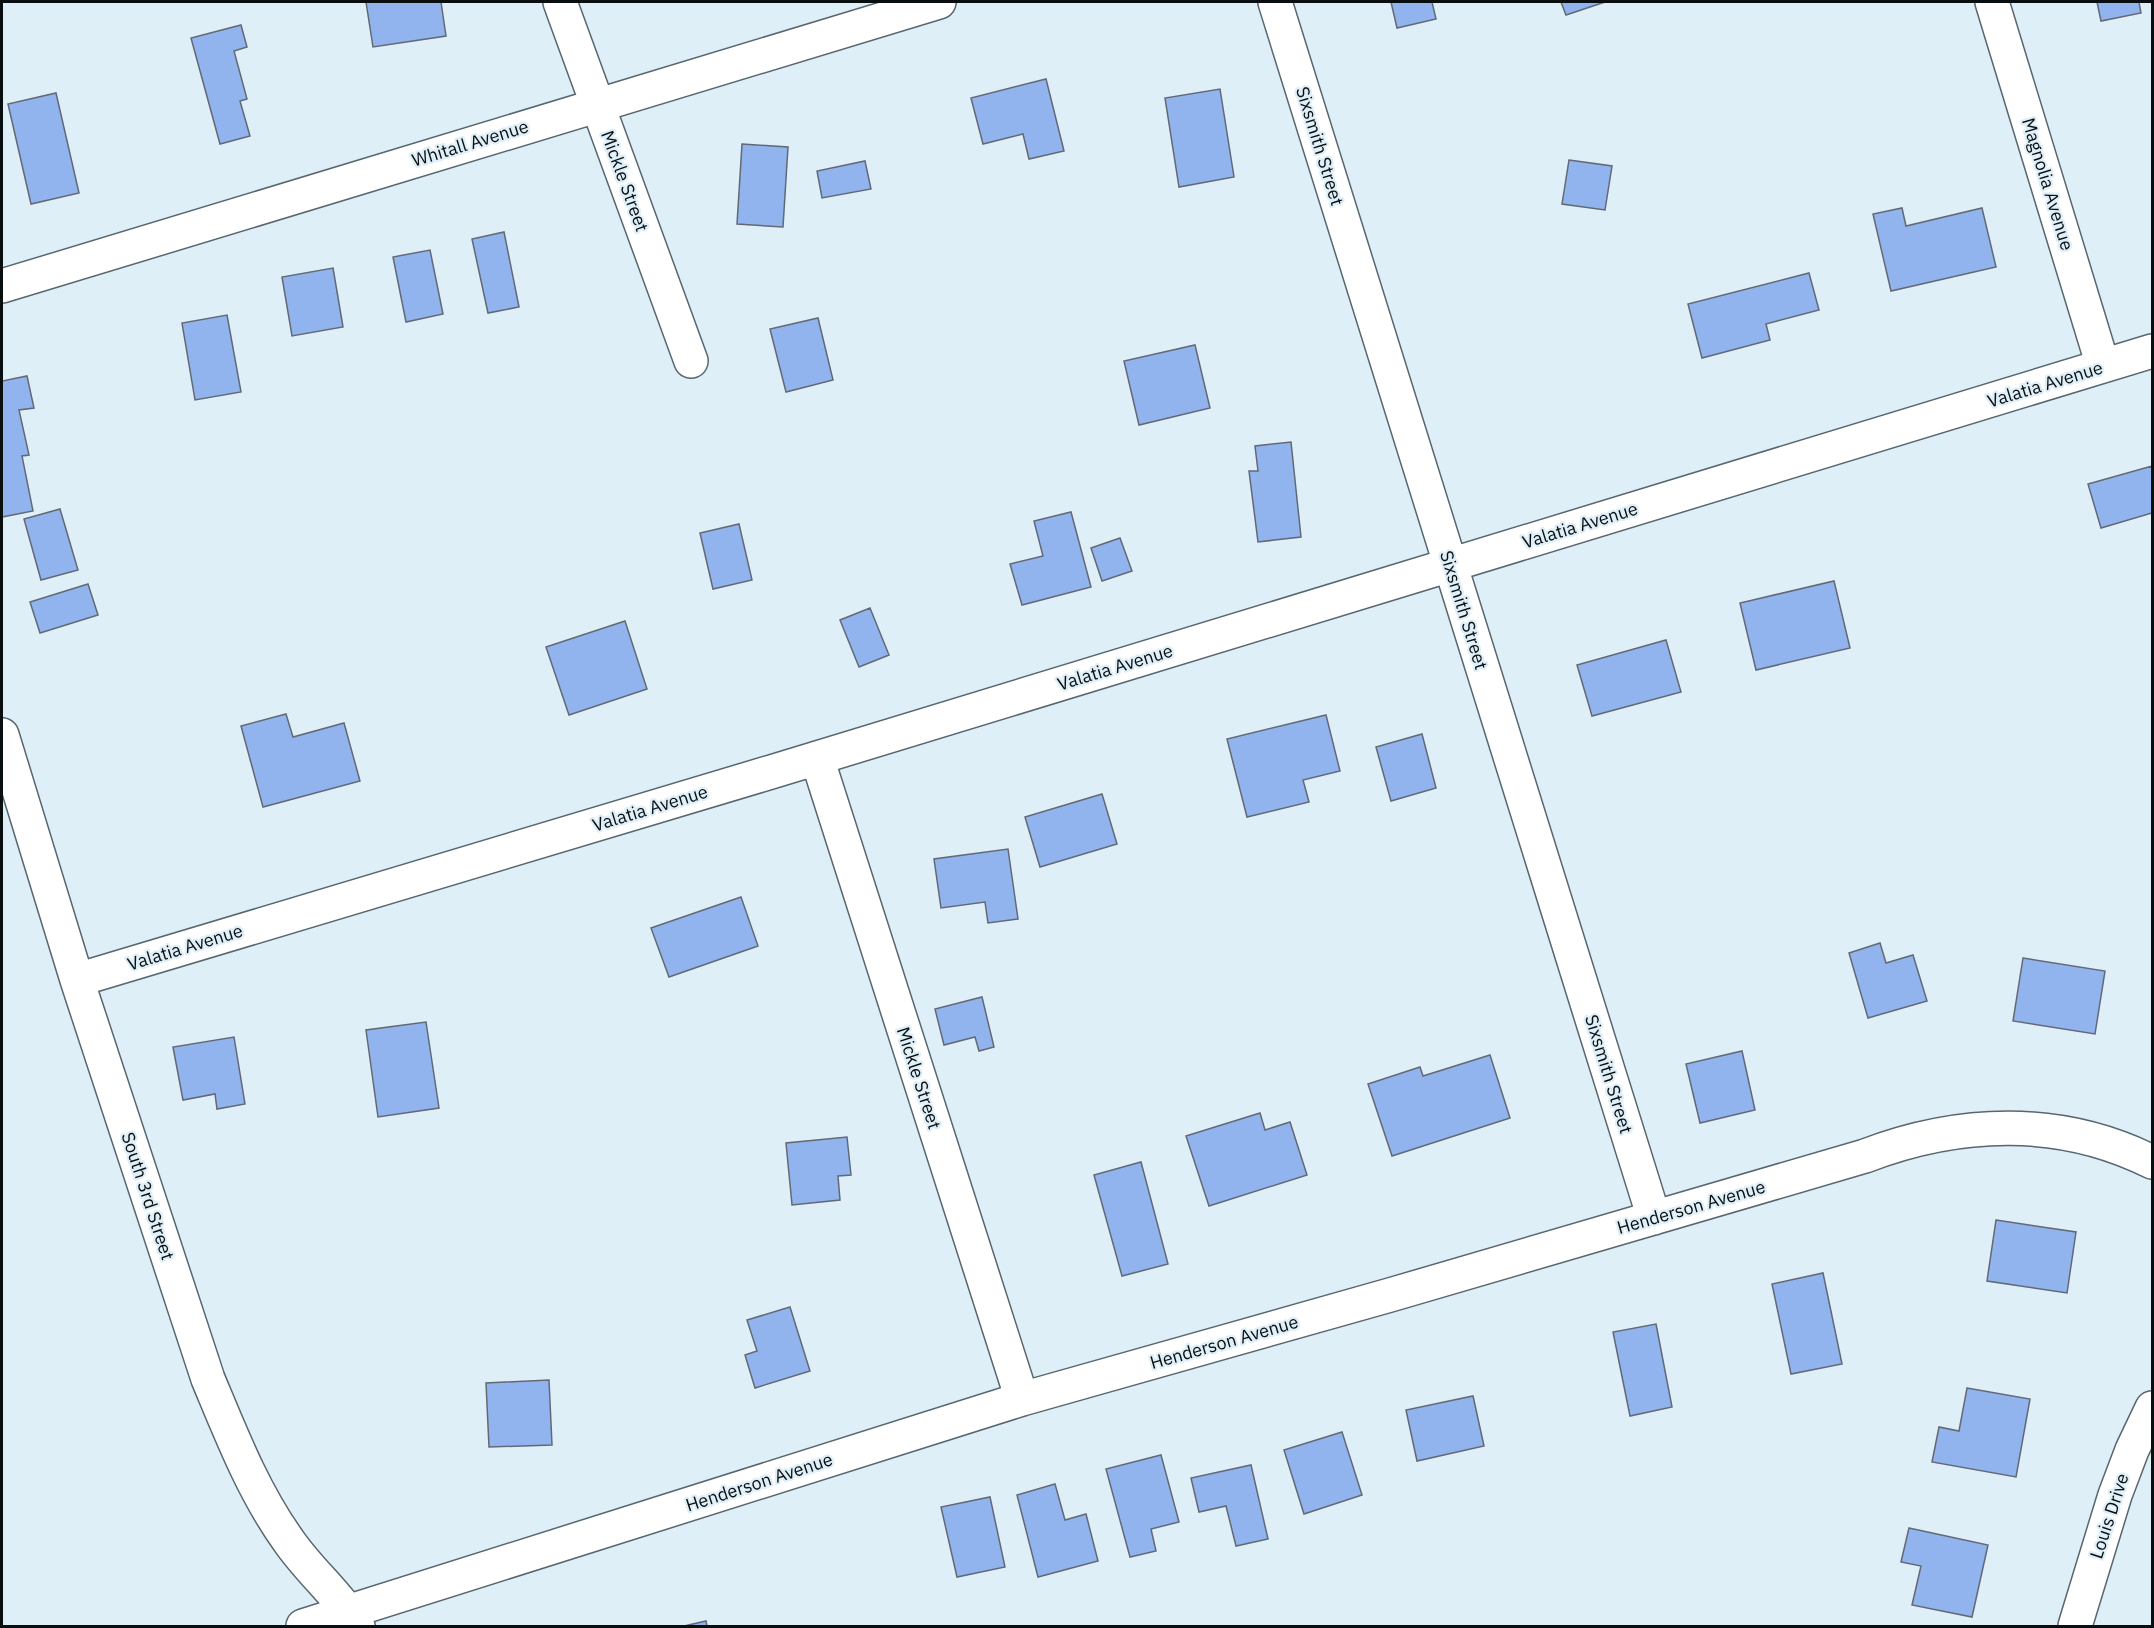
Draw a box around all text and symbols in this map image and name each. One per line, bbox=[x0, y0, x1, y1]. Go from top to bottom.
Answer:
street label: Sixsmith Street bbox=[1291, 84, 1349, 208]
street label: Whitall Avenue bbox=[409, 114, 531, 172]
street label: Magnolia Avenue bbox=[2017, 115, 2079, 253]
street label: Mickle Street bbox=[596, 127, 654, 235]
street label: Valatia Avenue bbox=[1985, 356, 2106, 412]
street label: Valatia Avenue bbox=[1520, 497, 1641, 553]
street label: Sixsmith Street bbox=[1435, 548, 1493, 672]
street label: Valatia Avenue bbox=[1055, 639, 1176, 695]
street label: Valatia Avenue bbox=[590, 780, 711, 836]
street label: Valatia Avenue bbox=[125, 919, 246, 975]
street label: Sixsmith Street bbox=[1580, 1012, 1638, 1136]
street label: Mickle Street bbox=[892, 1024, 946, 1132]
street label: South 3rd Street bbox=[117, 1129, 179, 1263]
street label: Henderson Avenue bbox=[1614, 1175, 1768, 1239]
street label: Henderson Avenue bbox=[1147, 1310, 1301, 1374]
street label: Henderson Avenue bbox=[683, 1447, 836, 1517]
street label: Louis Drive bbox=[2084, 1470, 2134, 1562]

